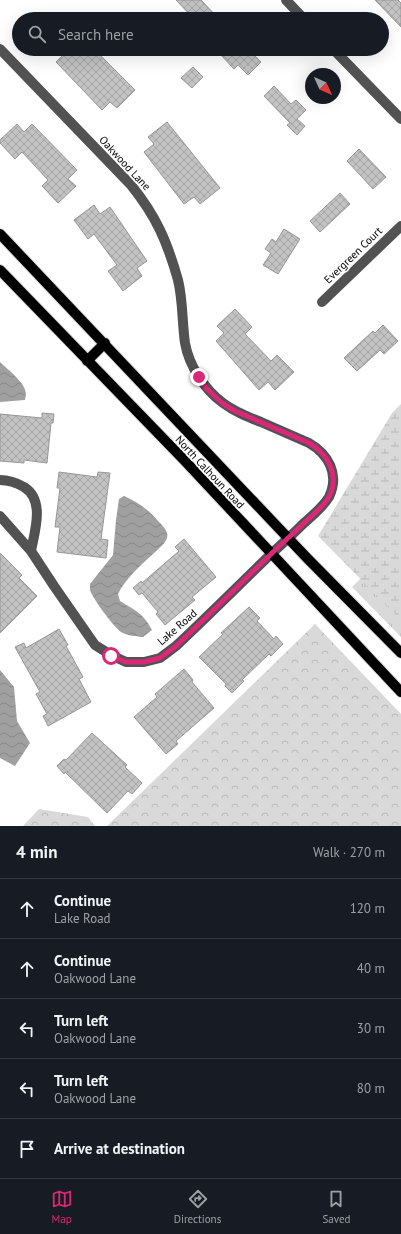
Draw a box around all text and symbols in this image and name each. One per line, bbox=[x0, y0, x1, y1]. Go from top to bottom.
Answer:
search box bbox=[12, 12, 389, 56]
icon: search bbox=[26, 23, 48, 45]
text: Search here bbox=[58, 25, 134, 44]
north arrow bbox=[305, 68, 341, 104]
street label: Oakwood Lane bbox=[96, 133, 154, 193]
street label: Evergreen Court bbox=[321, 224, 385, 286]
route end bbox=[190, 368, 208, 386]
street label: North Calhoun Road bbox=[173, 433, 248, 512]
street label: Lake Road bbox=[154, 606, 200, 648]
route start bbox=[102, 647, 120, 665]
text: 4 min bbox=[16, 841, 57, 863]
text: Walk · 270 m bbox=[313, 844, 385, 861]
text: Continue bbox=[54, 891, 111, 910]
icon: ahead bbox=[16, 898, 38, 920]
text: 120 m bbox=[350, 900, 385, 917]
text: Lake Road bbox=[54, 910, 111, 927]
text: Continue bbox=[54, 951, 111, 970]
icon: ahead bbox=[16, 958, 38, 980]
text: 40 m bbox=[357, 960, 385, 977]
text: Oakwood Lane bbox=[54, 970, 136, 987]
text: Turn left bbox=[54, 1011, 108, 1030]
icon: left bbox=[16, 1018, 38, 1040]
text: 30 m bbox=[357, 1020, 385, 1037]
text: Oakwood Lane bbox=[54, 1030, 136, 1047]
text: Turn left bbox=[54, 1071, 108, 1090]
icon: left bbox=[16, 1078, 38, 1100]
text: 80 m bbox=[357, 1080, 385, 1097]
text: Oakwood Lane bbox=[54, 1090, 136, 1107]
icon: arrive bbox=[16, 1138, 38, 1160]
text: Arrive at destination bbox=[54, 1139, 185, 1158]
tab: Map bbox=[51, 1188, 73, 1226]
tab: Directions bbox=[174, 1188, 221, 1226]
tab: Saved bbox=[322, 1188, 350, 1226]

